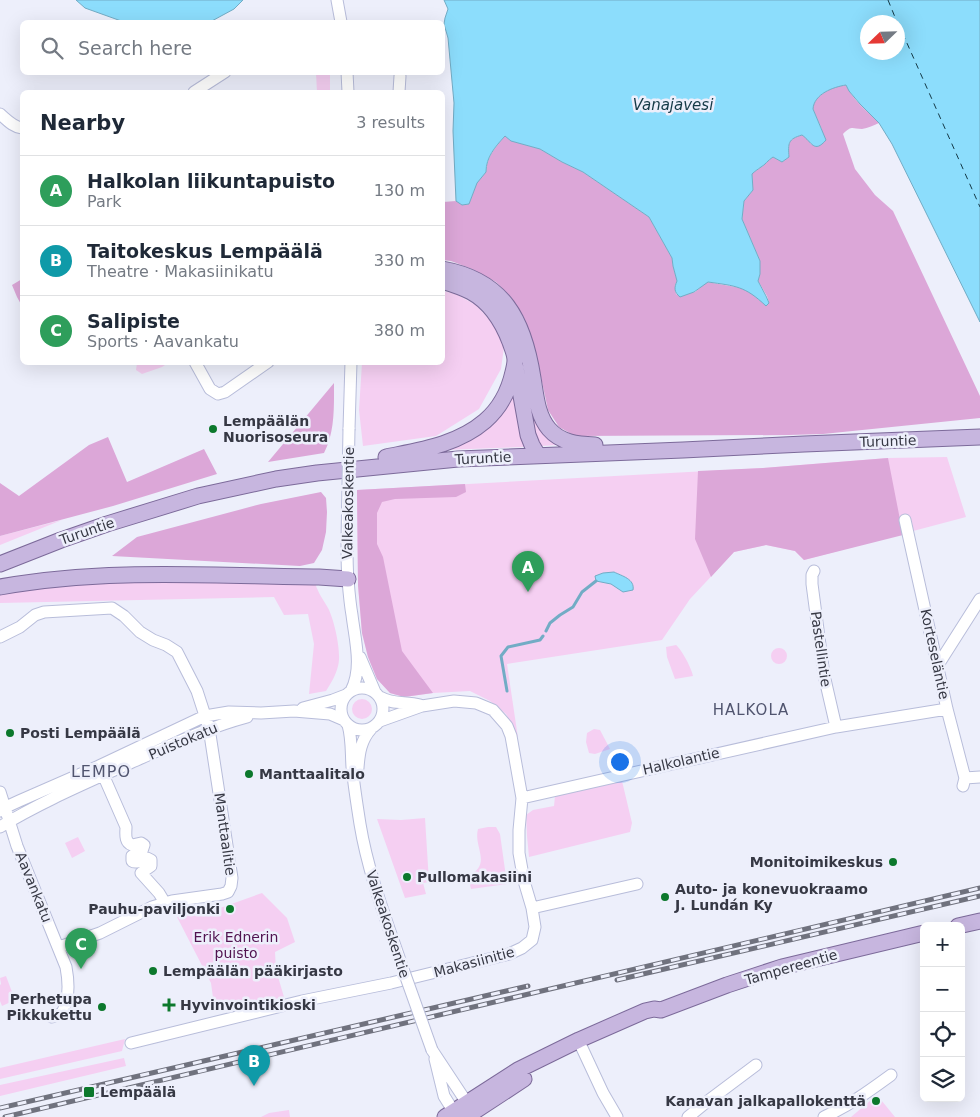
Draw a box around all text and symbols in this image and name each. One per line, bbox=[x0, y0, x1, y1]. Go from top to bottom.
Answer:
north arrow bbox=[860, 15, 905, 60]
search box bbox=[20, 20, 445, 75]
icon: search bbox=[38, 34, 66, 62]
text: Search here bbox=[78, 37, 192, 59]
water label: Vanajavesi bbox=[633, 96, 714, 114]
text: Nearby bbox=[40, 111, 125, 135]
text: 3 results bbox=[356, 113, 425, 132]
text: Halkolan liikuntapuisto bbox=[87, 170, 335, 192]
text: A bbox=[50, 181, 62, 200]
text: 130 m bbox=[374, 181, 425, 200]
text: Park bbox=[87, 192, 122, 211]
text: Taitokeskus Lempäälä bbox=[87, 240, 323, 262]
text: B bbox=[50, 251, 62, 270]
text: 330 m bbox=[374, 251, 425, 270]
text: Theatre · Makasiinikatu bbox=[87, 262, 274, 281]
text: Salipiste bbox=[87, 310, 180, 332]
text: C bbox=[50, 321, 62, 340]
text: 380 m bbox=[374, 321, 425, 340]
text: Sports · Aavankatu bbox=[87, 332, 239, 351]
place label: Lempäälän Nuorisoseura bbox=[223, 413, 328, 445]
marker: Lempäälän Nuorisoseura bbox=[207, 423, 219, 435]
street label: Turuntie bbox=[858, 432, 917, 450]
street label: Valkeakoskentie bbox=[339, 447, 357, 559]
street label: Turuntie bbox=[453, 449, 512, 468]
street label: Turuntie bbox=[57, 514, 116, 548]
pin: A bbox=[512, 551, 544, 592]
street label: Korteseläntie bbox=[918, 607, 952, 701]
street label: Pastellintie bbox=[808, 610, 834, 688]
district label: HALKOLA bbox=[713, 701, 789, 719]
street label: Puistokatu bbox=[146, 719, 220, 763]
place label: Posti Lempäälä bbox=[20, 725, 141, 741]
marker: Posti Lempäälä bbox=[4, 727, 16, 739]
street label: Halkolantie bbox=[641, 744, 721, 778]
your location bbox=[607, 749, 633, 775]
district label: LEMPO bbox=[71, 762, 131, 781]
place label: Manttaalitalo bbox=[259, 766, 365, 782]
marker: Manttaalitalo bbox=[243, 768, 255, 780]
street label: Manttaalitie bbox=[211, 792, 239, 876]
street label: Aavankatu bbox=[13, 849, 55, 925]
place label: Monitoimikeskus bbox=[750, 854, 883, 870]
marker: Monitoimikeskus bbox=[887, 856, 899, 868]
street label: Valkeakoskentie bbox=[363, 868, 413, 980]
place label: Pullomakasiini bbox=[417, 869, 532, 885]
marker: Pullomakasiini bbox=[401, 871, 413, 883]
place label: Auto- ja konevuokraamo J. Lundán Ky bbox=[674, 881, 868, 913]
marker: Auto- ja konevuokraamo J. Lundán Ky bbox=[659, 891, 671, 903]
place label: Pauhu-paviljonki bbox=[88, 901, 220, 917]
marker: Pauhu-paviljonki bbox=[224, 903, 236, 915]
map controls bbox=[920, 922, 965, 1102]
button: + bbox=[920, 922, 965, 967]
pin: C bbox=[65, 928, 97, 969]
park label: Erik Ednerin puisto bbox=[194, 929, 278, 961]
street label: Makasiinitie bbox=[432, 944, 516, 980]
street label: Tampereentie bbox=[742, 946, 839, 988]
place label: Lempäälän pääkirjasto bbox=[163, 963, 343, 979]
marker: Lempäälän pääkirjasto bbox=[147, 965, 159, 977]
button: − bbox=[920, 967, 965, 1012]
place label: Perhetupa Pikkukettu bbox=[7, 991, 92, 1023]
place label: Hyvinvointikioski bbox=[180, 997, 316, 1013]
marker: Hyvinvointikioski bbox=[162, 998, 176, 1012]
marker: Perhetupa Pikkukettu bbox=[96, 1001, 108, 1013]
button: locate bbox=[920, 1012, 965, 1057]
pin: B bbox=[238, 1045, 270, 1086]
button: layers bbox=[920, 1057, 965, 1102]
place label: Lempäälä bbox=[100, 1084, 176, 1100]
marker: Lempäälä bbox=[82, 1085, 96, 1099]
place label: Kanavan jalkapallokenttä bbox=[665, 1093, 866, 1109]
marker: Kanavan jalkapallokenttä bbox=[870, 1095, 882, 1107]

